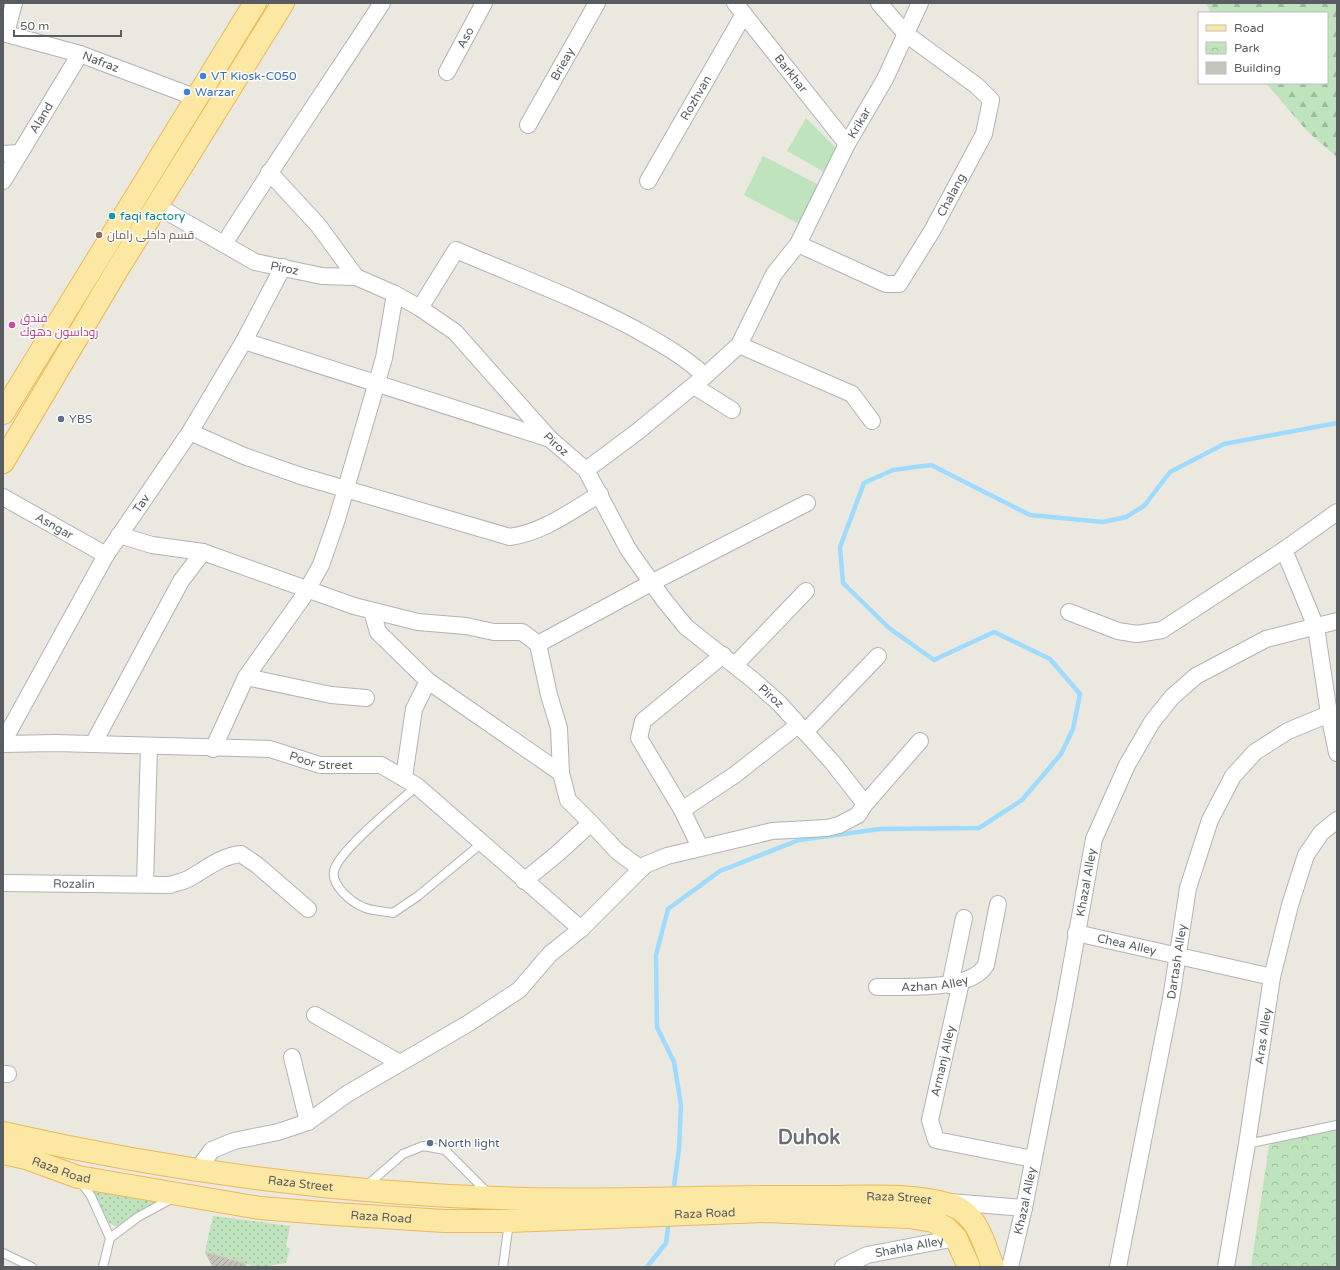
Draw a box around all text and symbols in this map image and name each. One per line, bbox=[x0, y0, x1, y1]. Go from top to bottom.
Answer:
scale bar bbox=[14, 12, 121, 38]
legend bbox=[1198, 12, 1328, 84]
text: 50 m bbox=[20, 19, 49, 33]
text: Road bbox=[1234, 21, 1264, 35]
street label: Aso bbox=[454, 25, 477, 51]
text: Park bbox=[1234, 41, 1260, 55]
street label: Brieay bbox=[548, 45, 578, 83]
street label: Nafraz bbox=[80, 49, 121, 75]
street label: Barkhar bbox=[772, 52, 811, 96]
text: Building bbox=[1234, 61, 1281, 75]
place label: VT Kiosk-C050 bbox=[211, 69, 297, 83]
marker: VT Kiosk-C050 bbox=[198, 71, 208, 81]
street label: Rozhvan bbox=[677, 73, 714, 123]
place label: Warzar bbox=[195, 85, 236, 99]
marker: Warzar bbox=[182, 87, 192, 97]
street label: Aland bbox=[27, 100, 56, 136]
street label: Krikar bbox=[845, 105, 874, 141]
street label: Chalang bbox=[934, 171, 969, 219]
place label: faqi factory bbox=[120, 209, 186, 223]
marker: faqi factory bbox=[107, 211, 117, 221]
place label: قسم داخلی رامان bbox=[107, 228, 194, 243]
marker: قسم داخلی رامان bbox=[94, 230, 104, 240]
street label: Piroz bbox=[269, 258, 300, 278]
place label: فندق روداسون دهوك bbox=[20, 311, 98, 339]
marker: فندق روداسون دهوك bbox=[7, 320, 17, 330]
place label: YBS bbox=[69, 412, 92, 426]
marker: YBS bbox=[56, 414, 66, 424]
street label: Piroz bbox=[541, 430, 571, 459]
street label: Tav bbox=[130, 491, 153, 515]
street label: Asngar bbox=[33, 510, 76, 542]
street label: Piroz bbox=[756, 681, 787, 711]
street label: Poor Street bbox=[288, 749, 353, 772]
street label: Khazal Alley bbox=[1073, 847, 1099, 918]
street label: Rozalin bbox=[53, 877, 95, 891]
street label: Dartash Alley bbox=[1164, 923, 1189, 1000]
street label: Chea Alley bbox=[1096, 931, 1158, 958]
street label: Azhan Alley bbox=[901, 972, 971, 994]
street label: Aras Alley bbox=[1252, 1006, 1274, 1065]
street label: Armanj Alley bbox=[928, 1023, 958, 1098]
district label: Duhok bbox=[778, 1126, 840, 1150]
place label: North light bbox=[438, 1136, 500, 1150]
marker: North light bbox=[425, 1138, 435, 1148]
street label: Raza Road bbox=[30, 1154, 92, 1186]
street label: Khazal Alley bbox=[1011, 1165, 1039, 1236]
street label: Raza Street bbox=[267, 1173, 334, 1194]
street label: Raza Street bbox=[866, 1189, 933, 1207]
street label: Raza Road bbox=[674, 1205, 736, 1222]
street label: Raza Road bbox=[350, 1208, 412, 1226]
street label: Shahla Alley bbox=[874, 1233, 945, 1260]

